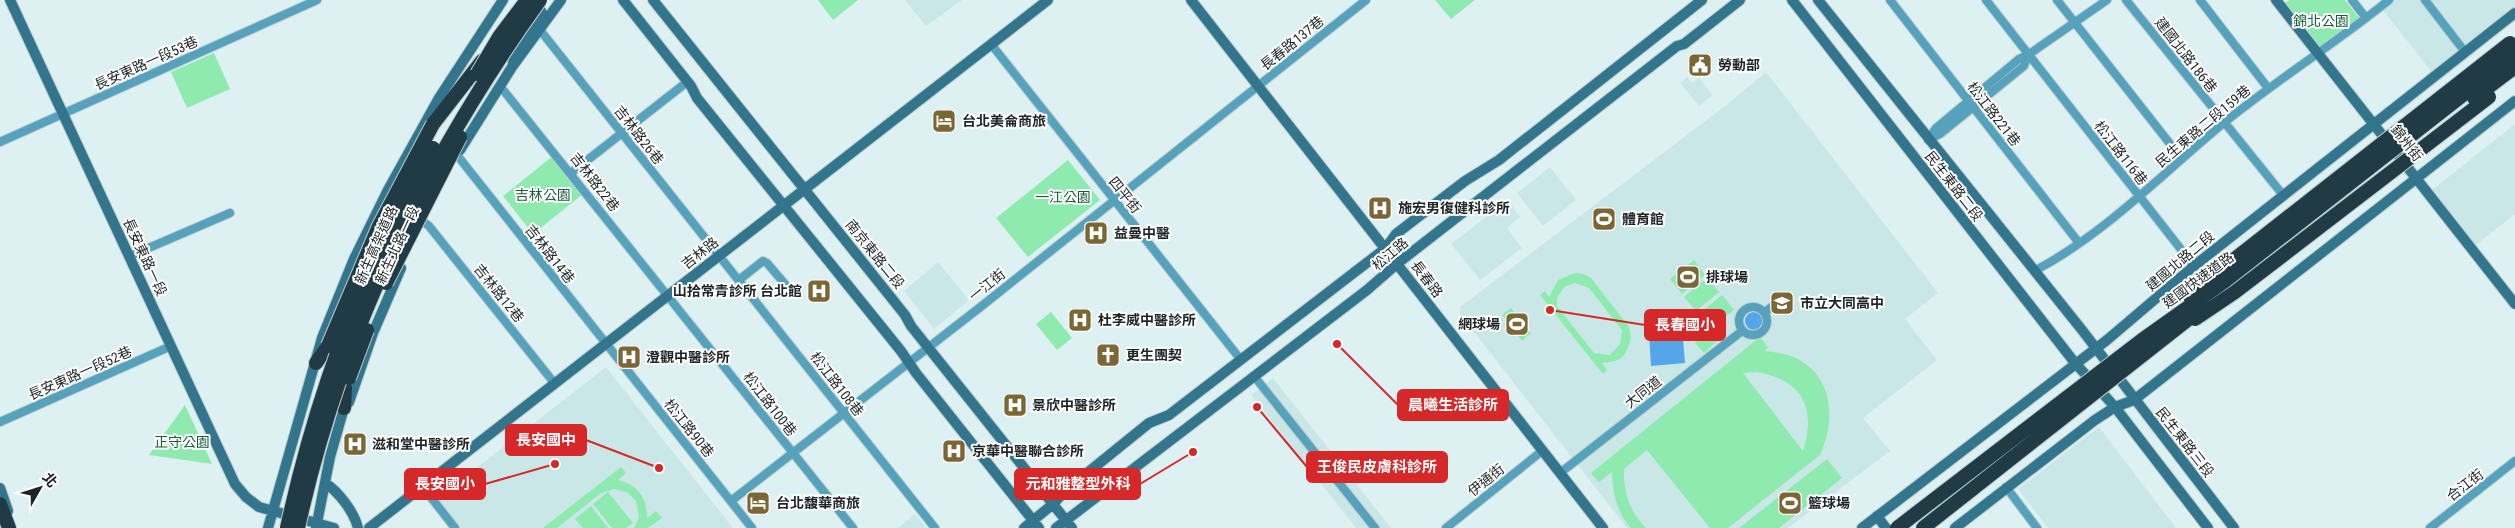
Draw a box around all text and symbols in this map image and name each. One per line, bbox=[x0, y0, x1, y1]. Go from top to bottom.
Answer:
street label: 長春路137巷 bbox=[1257, 13, 1327, 73]
park label: 錦北公園 bbox=[2293, 13, 2349, 29]
street label: 建國北路186巷 bbox=[2152, 14, 2220, 96]
street label: 長安東路一段53巷 bbox=[92, 33, 200, 93]
public building icon: 勞動部 bbox=[1687, 52, 1713, 78]
place label: 勞動部 bbox=[1718, 57, 1760, 73]
street label: 松江路221巷 bbox=[1964, 79, 2024, 149]
street label: 民生東路二段159巷 bbox=[2152, 82, 2254, 170]
street label: 吉林路26巷 bbox=[611, 103, 667, 167]
hotel icon: 台北美侖商旅 bbox=[931, 108, 957, 134]
place label: 台北美侖商旅 bbox=[962, 113, 1046, 129]
street label: 松江路116巷 bbox=[2091, 118, 2151, 188]
street label: 錦州街 bbox=[2388, 122, 2426, 164]
street label: 民生東路二段 bbox=[1922, 148, 1986, 224]
street label: 吉林路22巷 bbox=[567, 150, 623, 214]
street label: 四平街 bbox=[1106, 174, 1144, 216]
park label: 吉林公園 bbox=[515, 187, 571, 203]
park label: 一江公園 bbox=[1035, 189, 1091, 205]
hospital icon: 施宏男復健科診所 bbox=[1367, 195, 1393, 221]
place label: 施宏男復健科診所 bbox=[1398, 200, 1510, 216]
street label: 新生高架道路 bbox=[352, 203, 400, 287]
street label: 新生北路一段 bbox=[372, 204, 422, 286]
sports icon: 體育館 bbox=[1591, 206, 1617, 232]
place label: 體育館 bbox=[1622, 211, 1664, 227]
street label: 長安東路一段 bbox=[120, 216, 170, 298]
street label: 南京東路二段 bbox=[842, 216, 908, 292]
hospital icon: 益曼中醫 bbox=[1083, 220, 1109, 246]
street label: 吉林路14巷 bbox=[522, 222, 578, 286]
place label: 益曼中醫 bbox=[1114, 225, 1170, 241]
street label: 建國北路二段 bbox=[2143, 228, 2217, 294]
street label: 吉林路 bbox=[679, 234, 721, 272]
street label: 松江路 bbox=[1369, 234, 1411, 274]
street label: 建國快速道路 bbox=[2159, 249, 2237, 311]
street label: 長春路 bbox=[1408, 257, 1446, 301]
street label: 吉林路12巷 bbox=[471, 261, 527, 325]
sports icon: 排球場 bbox=[1675, 264, 1701, 290]
street label: 一江街 bbox=[966, 266, 1008, 304]
place label: 排球場 bbox=[1706, 269, 1748, 285]
hospital icon: 山拾常青診所 台北館 bbox=[806, 278, 832, 304]
place label: 山拾常青診所 台北館 bbox=[673, 283, 802, 299]
school or university icon: 市立大同高中 bbox=[1769, 290, 1795, 316]
place label: 市立大同高中 bbox=[1800, 295, 1884, 311]
hospital icon: 杜李威中醫診所 bbox=[1067, 307, 1093, 333]
callout: 長春國小 bbox=[1645, 310, 1725, 340]
sports icon: 網球場 bbox=[1504, 311, 1530, 337]
place label: 杜李威中醫診所 bbox=[1098, 312, 1196, 328]
place label: 網球場 bbox=[1458, 316, 1500, 332]
text: 長春國小 bbox=[1655, 316, 1716, 334]
church icon: 更生團契 bbox=[1095, 342, 1121, 368]
street label: 長安東路一段52巷 bbox=[26, 343, 134, 403]
hospital icon: 澄觀中醫診所 bbox=[616, 344, 642, 370]
place label: 更生團契 bbox=[1126, 347, 1182, 363]
place label: 澄觀中醫診所 bbox=[646, 349, 730, 365]
street label: 松江路108巷 bbox=[807, 349, 867, 419]
street label: 松江路100巷 bbox=[740, 369, 800, 439]
street label: 大同道 bbox=[1622, 373, 1664, 411]
callout: 晨曦生活診所 bbox=[1398, 390, 1508, 420]
hospital icon: 景欣中醫診所 bbox=[1002, 392, 1028, 418]
street label: 松江路90巷 bbox=[661, 396, 717, 460]
text: 晨曦生活診所 bbox=[1408, 396, 1498, 414]
place label: 景欣中醫診所 bbox=[1032, 397, 1116, 413]
street label: 民生東路三段 bbox=[2153, 404, 2217, 480]
callout: 長安國中 bbox=[506, 425, 586, 455]
hospital icon: 滋和堂中醫診所 bbox=[342, 431, 368, 457]
text: 長安國中 bbox=[516, 431, 576, 449]
park label: 正守公園 bbox=[154, 434, 210, 450]
place label: 滋和堂中醫診所 bbox=[372, 436, 470, 452]
hospital icon: 京華中醫聯合診所 bbox=[941, 438, 967, 464]
place label: 京華中醫聯合診所 bbox=[972, 443, 1084, 459]
callout: 王俊民皮膚科診所 bbox=[1307, 452, 1447, 482]
text: 王俊民皮膚科診所 bbox=[1317, 458, 1437, 476]
street label: 伊通街 bbox=[1465, 461, 1507, 499]
north arrow bbox=[15, 463, 65, 513]
street label: 合江街 bbox=[2444, 466, 2486, 504]
text: 北 bbox=[39, 469, 61, 490]
callout: 長安國小 bbox=[405, 469, 485, 499]
callout: 元和雅整型外科 bbox=[1015, 469, 1140, 499]
text: 長安國小 bbox=[415, 475, 476, 493]
text: 元和雅整型外科 bbox=[1025, 475, 1131, 493]
hotel icon: 台北馥華商旅 bbox=[745, 490, 771, 516]
sports icon: 籃球場 bbox=[1777, 490, 1803, 516]
place label: 台北馥華商旅 bbox=[776, 495, 860, 511]
place label: 籃球場 bbox=[1808, 495, 1850, 511]

